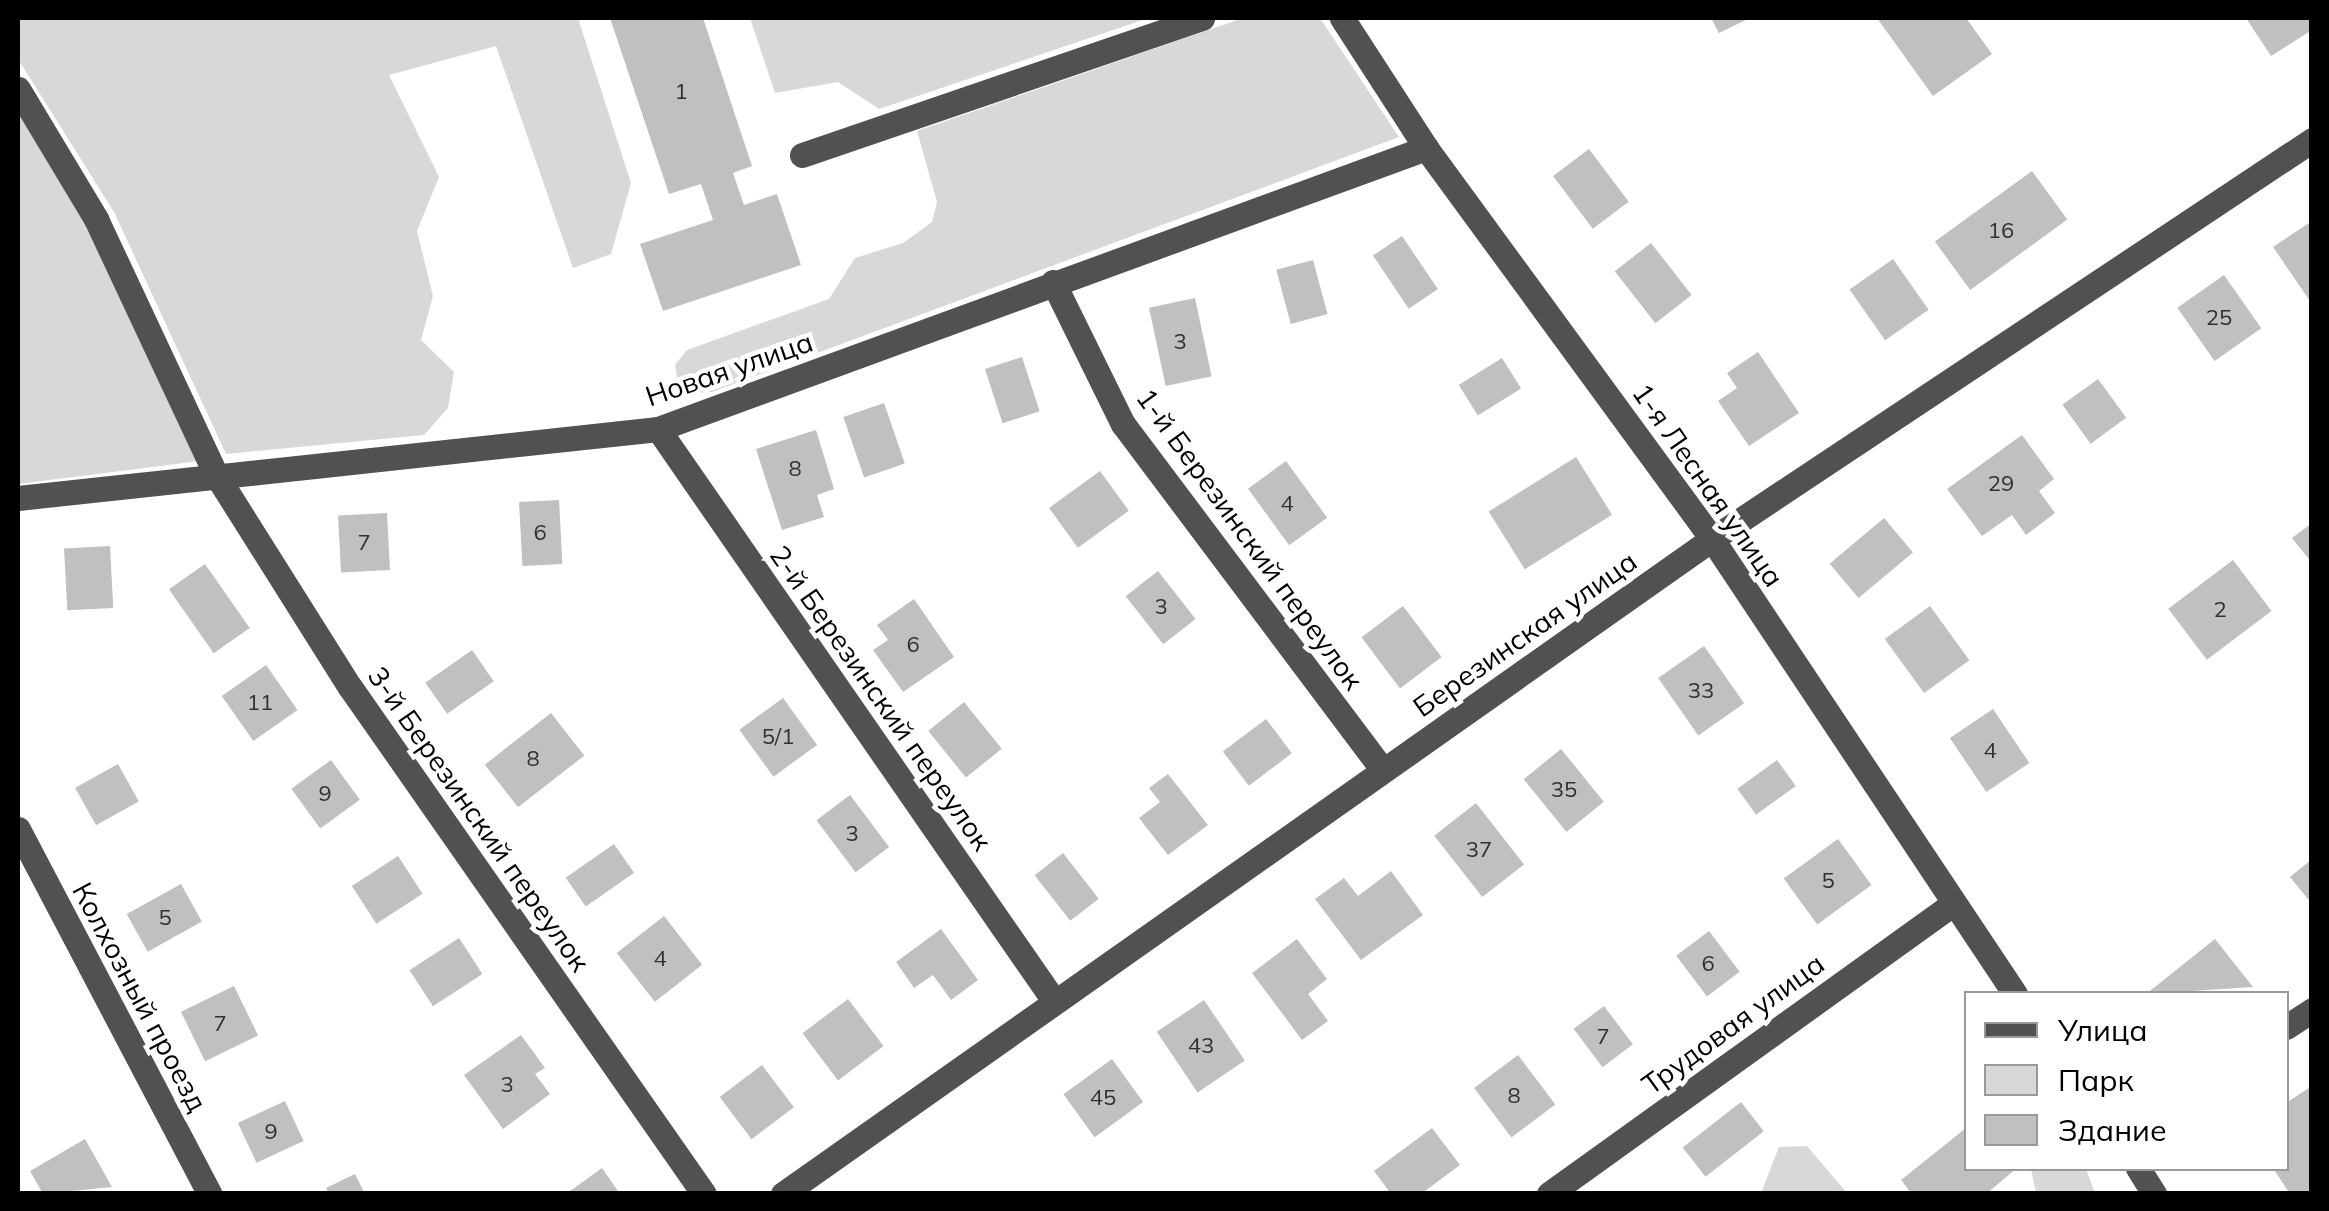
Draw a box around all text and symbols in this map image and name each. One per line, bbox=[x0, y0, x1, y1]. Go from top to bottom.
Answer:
house number: 1 bbox=[674, 79, 688, 105]
house number: 16 bbox=[1988, 218, 2014, 244]
house number: 25 bbox=[2206, 305, 2232, 331]
street label: Новая улица bbox=[641, 325, 817, 413]
house number: 3 bbox=[1173, 329, 1187, 355]
street label: 1-я Лесная улица bbox=[1625, 377, 1791, 593]
street label: 1-й Березинский переулок bbox=[1129, 382, 1371, 696]
house number: 8 bbox=[788, 456, 802, 482]
house number: 29 bbox=[1988, 471, 2014, 497]
house number: 4 bbox=[1280, 491, 1294, 517]
house number: 6 bbox=[533, 520, 547, 546]
house number: 7 bbox=[357, 530, 371, 556]
street label: 2-й Березинский переулок bbox=[763, 539, 999, 857]
street label: Березинская улица bbox=[1407, 544, 1643, 724]
house number: 3 bbox=[1154, 594, 1168, 620]
house number: 2 bbox=[2213, 597, 2227, 623]
house number: 6 bbox=[906, 632, 920, 658]
street label: 3-й Березинский переулок bbox=[361, 660, 597, 978]
house number: 33 bbox=[1688, 678, 1714, 704]
house number: 11 bbox=[247, 690, 273, 716]
house number: 5/1 bbox=[762, 724, 794, 750]
house number: 4 bbox=[1983, 738, 1997, 764]
house number: 8 bbox=[526, 746, 540, 772]
house number: 35 bbox=[1551, 777, 1577, 803]
house number: 9 bbox=[318, 781, 332, 807]
house number: 3 bbox=[845, 821, 859, 847]
house number: 37 bbox=[1466, 837, 1492, 863]
house number: 5 bbox=[1821, 868, 1835, 894]
street label: Колхозный проезд bbox=[65, 877, 215, 1117]
house number: 5 bbox=[158, 905, 172, 931]
house number: 4 bbox=[653, 946, 667, 972]
street label: Трудовая улица bbox=[1635, 947, 1831, 1101]
house number: 6 bbox=[1701, 951, 1715, 977]
legend bbox=[1964, 991, 2289, 1171]
house number: 7 bbox=[213, 1011, 227, 1037]
text: Улица bbox=[2058, 1011, 2148, 1049]
house number: 7 bbox=[1596, 1024, 1610, 1050]
house number: 43 bbox=[1188, 1033, 1214, 1059]
text: Парк bbox=[2058, 1061, 2134, 1099]
house number: 3 bbox=[500, 1072, 514, 1098]
house number: 8 bbox=[1507, 1083, 1521, 1109]
house number: 45 bbox=[1090, 1085, 1116, 1111]
text: Здание bbox=[2058, 1111, 2167, 1149]
house number: 9 bbox=[264, 1119, 278, 1145]

